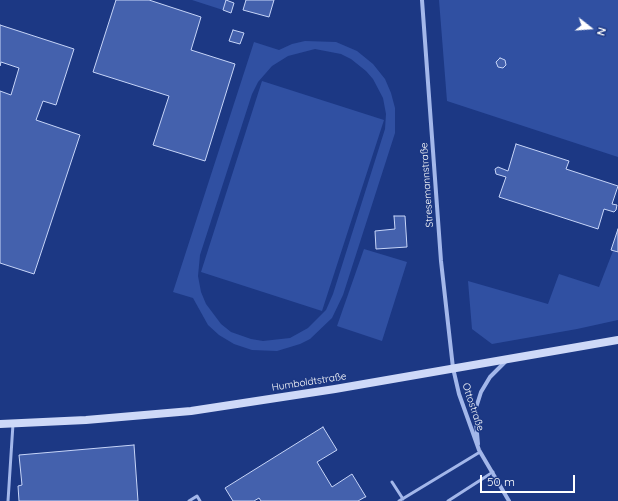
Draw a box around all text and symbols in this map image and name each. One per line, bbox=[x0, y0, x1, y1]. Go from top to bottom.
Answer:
north arrow bbox=[570, 8, 610, 48]
text: N bbox=[594, 26, 609, 37]
street label: Stresemannstraße bbox=[418, 142, 436, 228]
street label: Humboldtstraße bbox=[271, 370, 347, 394]
street label: Ottostraße bbox=[460, 381, 486, 433]
scale bar bbox=[482, 467, 577, 493]
text: 50 m bbox=[487, 474, 515, 489]

